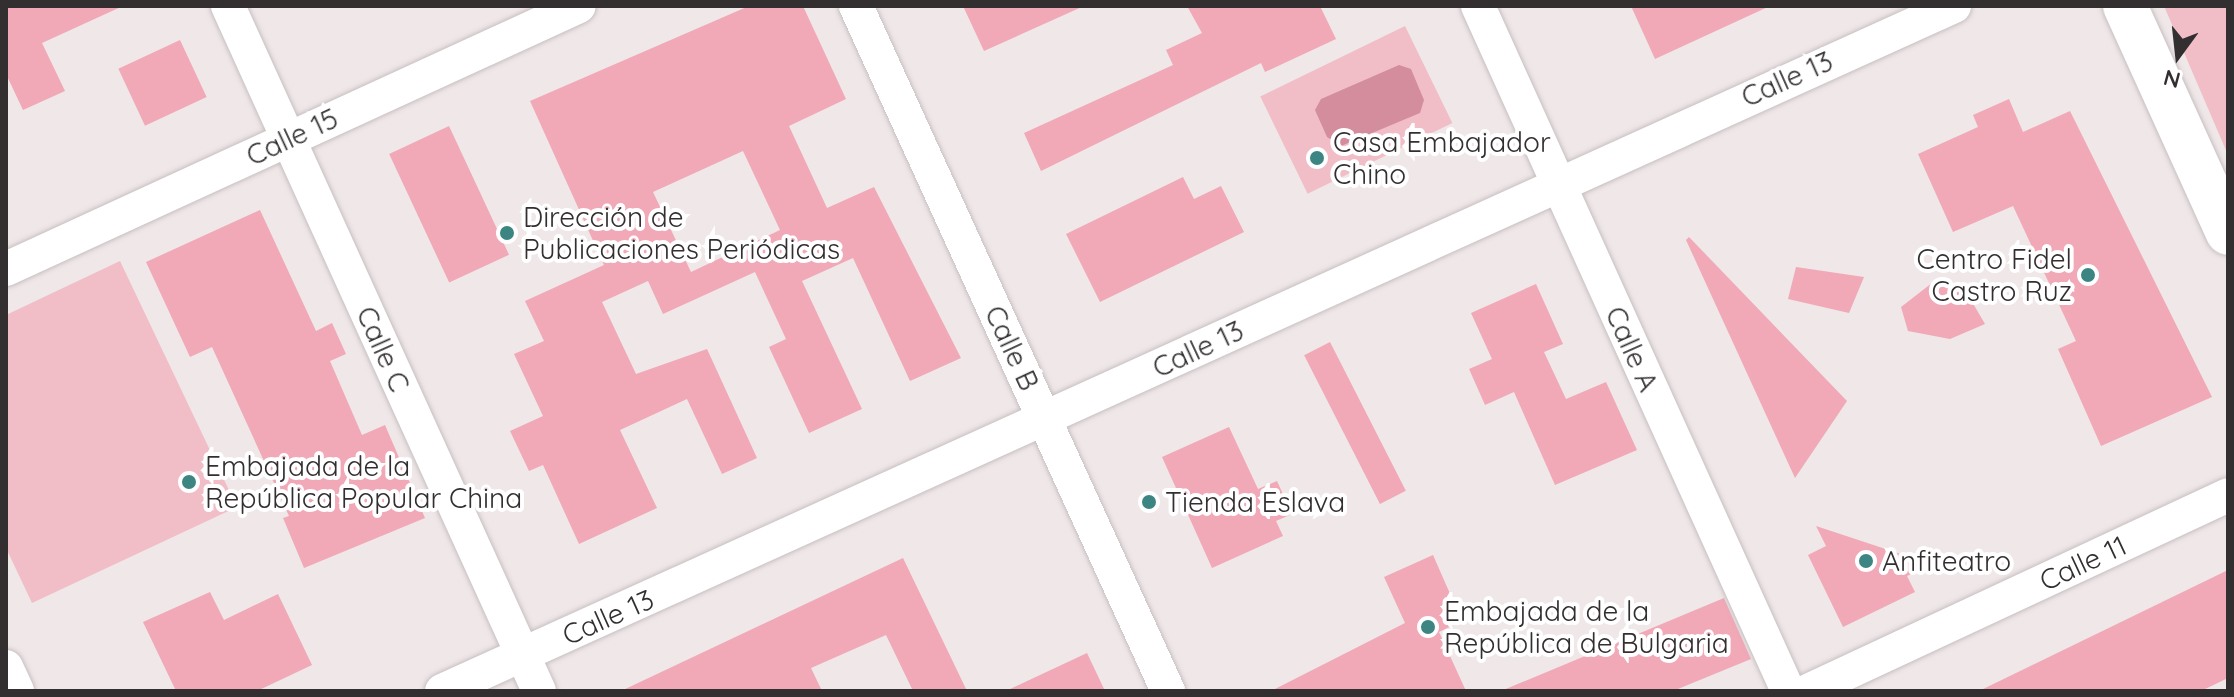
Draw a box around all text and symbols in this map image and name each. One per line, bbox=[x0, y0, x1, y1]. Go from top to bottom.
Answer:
north arrow bbox=[2138, 16, 2218, 96]
street label: Calle 13 bbox=[1736, 44, 1838, 114]
text: N bbox=[2160, 64, 2183, 95]
street label: Calle 15 bbox=[241, 101, 343, 173]
place label: Casa Embajador Chino bbox=[1333, 125, 1551, 191]
marker: Casa Embajador Chino bbox=[1308, 149, 1326, 167]
place label: Dirección de Publicaciones Periódicas bbox=[523, 200, 840, 266]
marker: Dirección de Publicaciones Periódicas bbox=[498, 224, 516, 242]
place label: Centro Fidel Castro Ruz bbox=[1916, 242, 2072, 308]
marker: Centro Fidel Castro Ruz bbox=[2079, 266, 2097, 284]
street label: Calle B bbox=[978, 300, 1046, 396]
street label: Calle C bbox=[349, 301, 417, 397]
street label: Calle A bbox=[1598, 301, 1666, 397]
street label: Calle 13 bbox=[1147, 313, 1249, 385]
place label: Embajada de la República Popular China bbox=[205, 449, 522, 515]
marker: Embajada de la República Popular China bbox=[180, 473, 198, 491]
place label: Tienda Eslava bbox=[1165, 485, 1345, 519]
marker: Tienda Eslava bbox=[1140, 493, 1158, 511]
street label: Calle 11 bbox=[2034, 528, 2132, 598]
place label: Anfiteatro bbox=[1882, 544, 2011, 578]
marker: Anfiteatro bbox=[1857, 552, 1875, 570]
street label: Calle 13 bbox=[557, 582, 659, 652]
place label: Embajada de la República de Bulgaria bbox=[1444, 594, 1729, 660]
marker: Embajada de la República de Bulgaria bbox=[1419, 618, 1437, 636]

